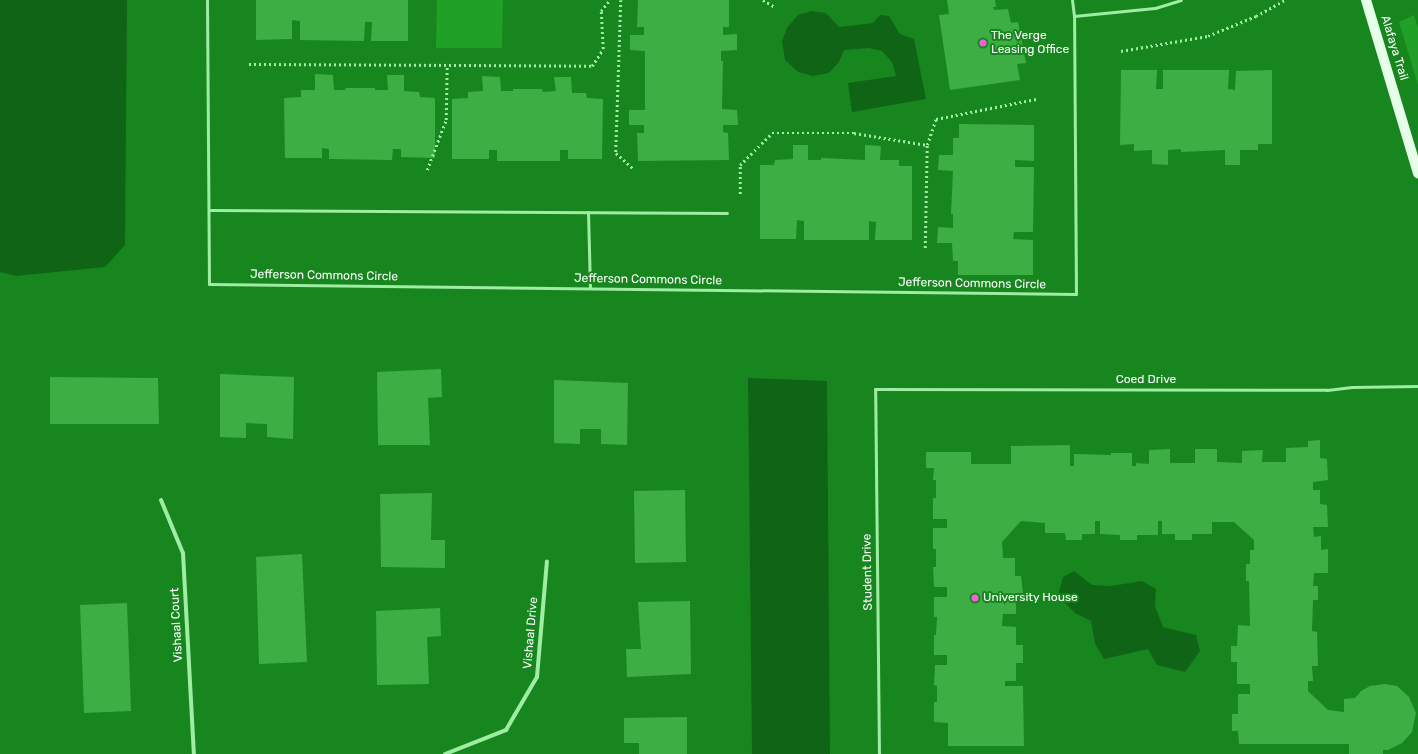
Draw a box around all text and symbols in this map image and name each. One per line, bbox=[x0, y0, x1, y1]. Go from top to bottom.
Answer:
street label: Alafaya Trail bbox=[1377, 14, 1411, 82]
place label: The Verge Leasing Office bbox=[991, 29, 1069, 57]
marker: The Verge Leasing Office bbox=[978, 38, 988, 48]
street label: Jefferson Commons Circle bbox=[250, 268, 398, 284]
street label: Jefferson Commons Circle bbox=[574, 272, 722, 288]
street label: Jefferson Commons Circle bbox=[898, 276, 1046, 292]
street label: Coed Drive bbox=[1116, 373, 1176, 387]
street label: Student Drive bbox=[860, 533, 876, 611]
street label: Vishaal Court bbox=[168, 587, 186, 663]
place label: University House bbox=[983, 591, 1078, 605]
marker: University House bbox=[970, 593, 980, 603]
street label: Vishaal Drive bbox=[521, 596, 541, 670]

